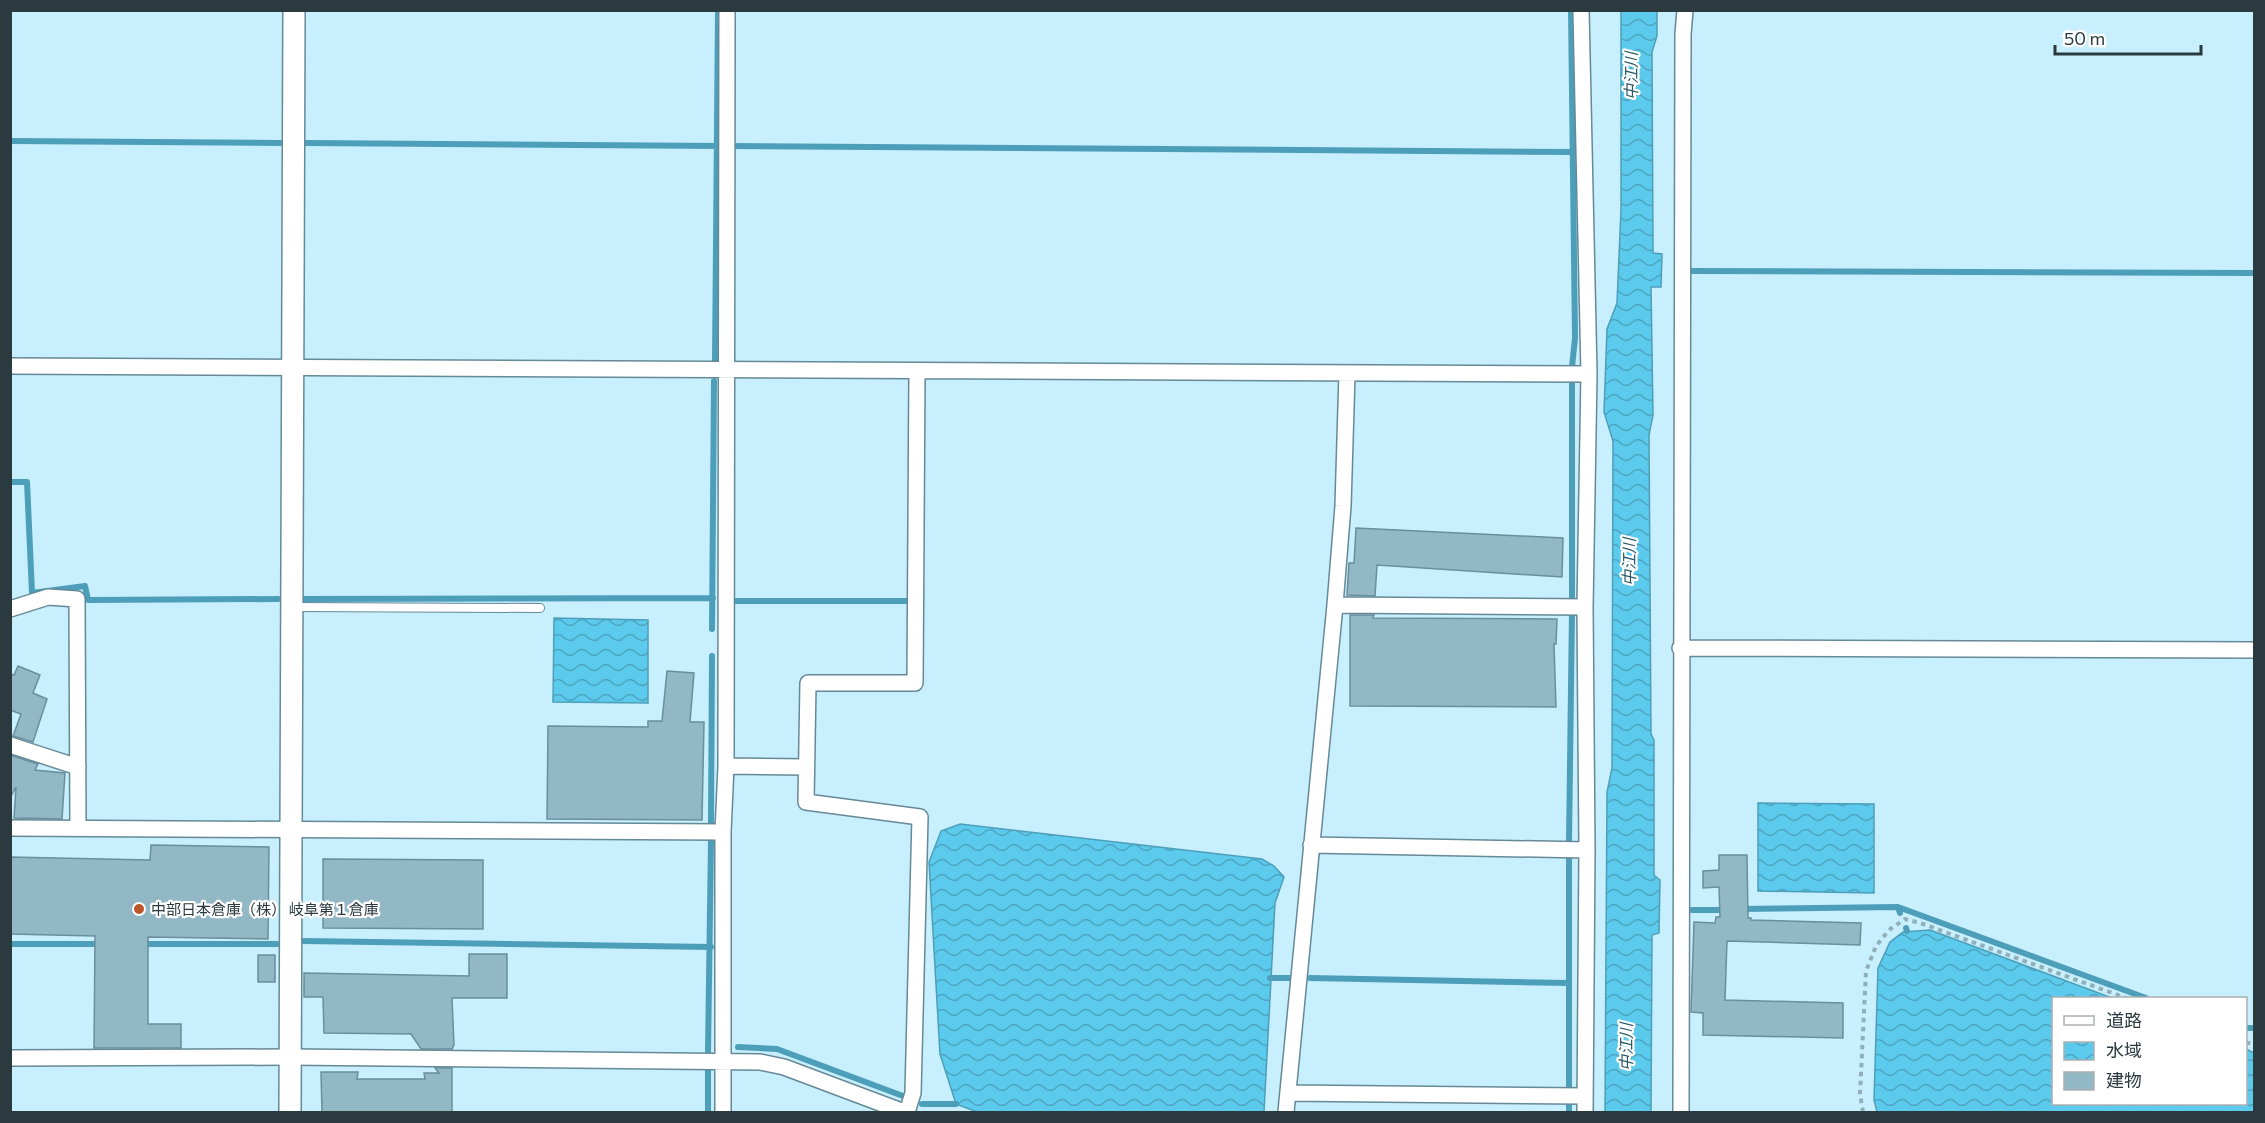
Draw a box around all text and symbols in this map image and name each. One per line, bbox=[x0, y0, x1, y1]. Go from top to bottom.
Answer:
scale bar bbox=[2055, 18, 2200, 56]
text: 50 m bbox=[2064, 27, 2105, 49]
water label: 中江川 bbox=[1621, 50, 1640, 100]
water label: 中江川 bbox=[1619, 536, 1638, 586]
place label: 中部日本倉庫（株） 岐阜第１倉庫 bbox=[151, 900, 379, 918]
marker: 中部日本倉庫（株） 岐阜第１倉庫 bbox=[132, 902, 146, 916]
legend bbox=[2052, 997, 2247, 1105]
text: 道路 bbox=[2106, 1009, 2142, 1031]
water label: 中江川 bbox=[1616, 1021, 1635, 1071]
text: 水域 bbox=[2106, 1039, 2142, 1061]
text: 建物 bbox=[2106, 1069, 2142, 1091]

